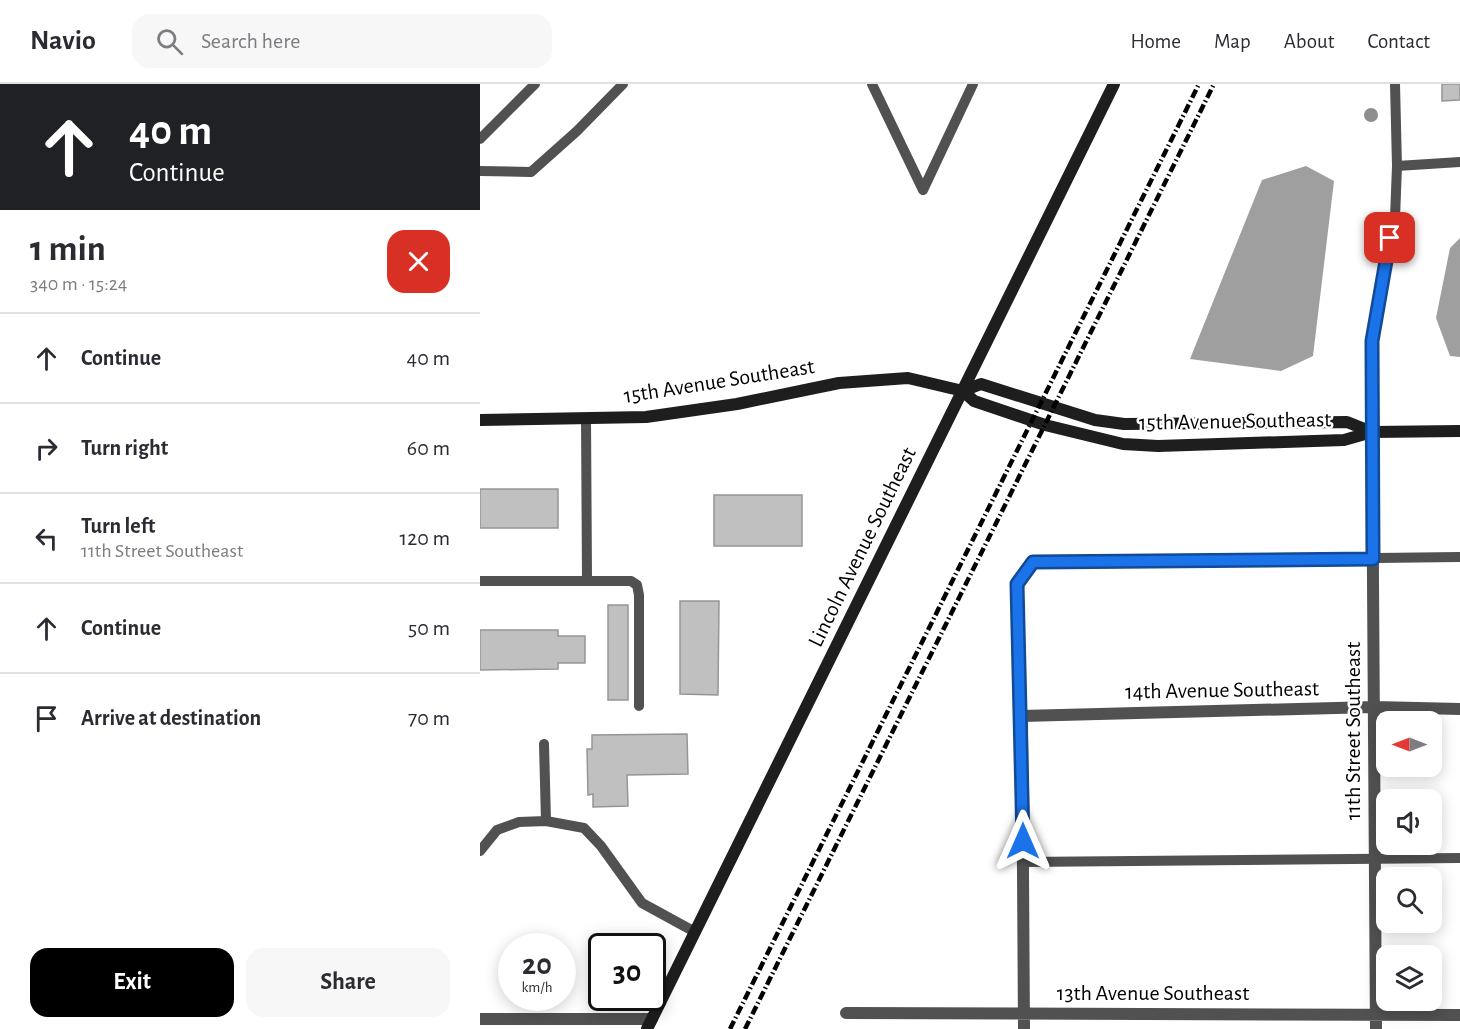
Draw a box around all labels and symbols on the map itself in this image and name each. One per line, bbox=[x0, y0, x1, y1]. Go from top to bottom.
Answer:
pin bbox=[1364, 212, 1415, 263]
street label: 15th Avenue Southeast bbox=[622, 355, 816, 407]
street label: 15th Avenue Southeast bbox=[1139, 408, 1331, 434]
street label: Lincoln Avenue Southeast bbox=[804, 444, 920, 650]
street label: 11th Street Southeast bbox=[1342, 642, 1364, 820]
street label: 14th Avenue Southeast bbox=[1125, 677, 1319, 703]
north arrow bbox=[1376, 711, 1442, 777]
position arrow bbox=[991, 809, 1055, 873]
speed limit sign: 30 bbox=[588, 933, 666, 1011]
street label: 13th Avenue Southeast bbox=[1057, 982, 1249, 1004]

